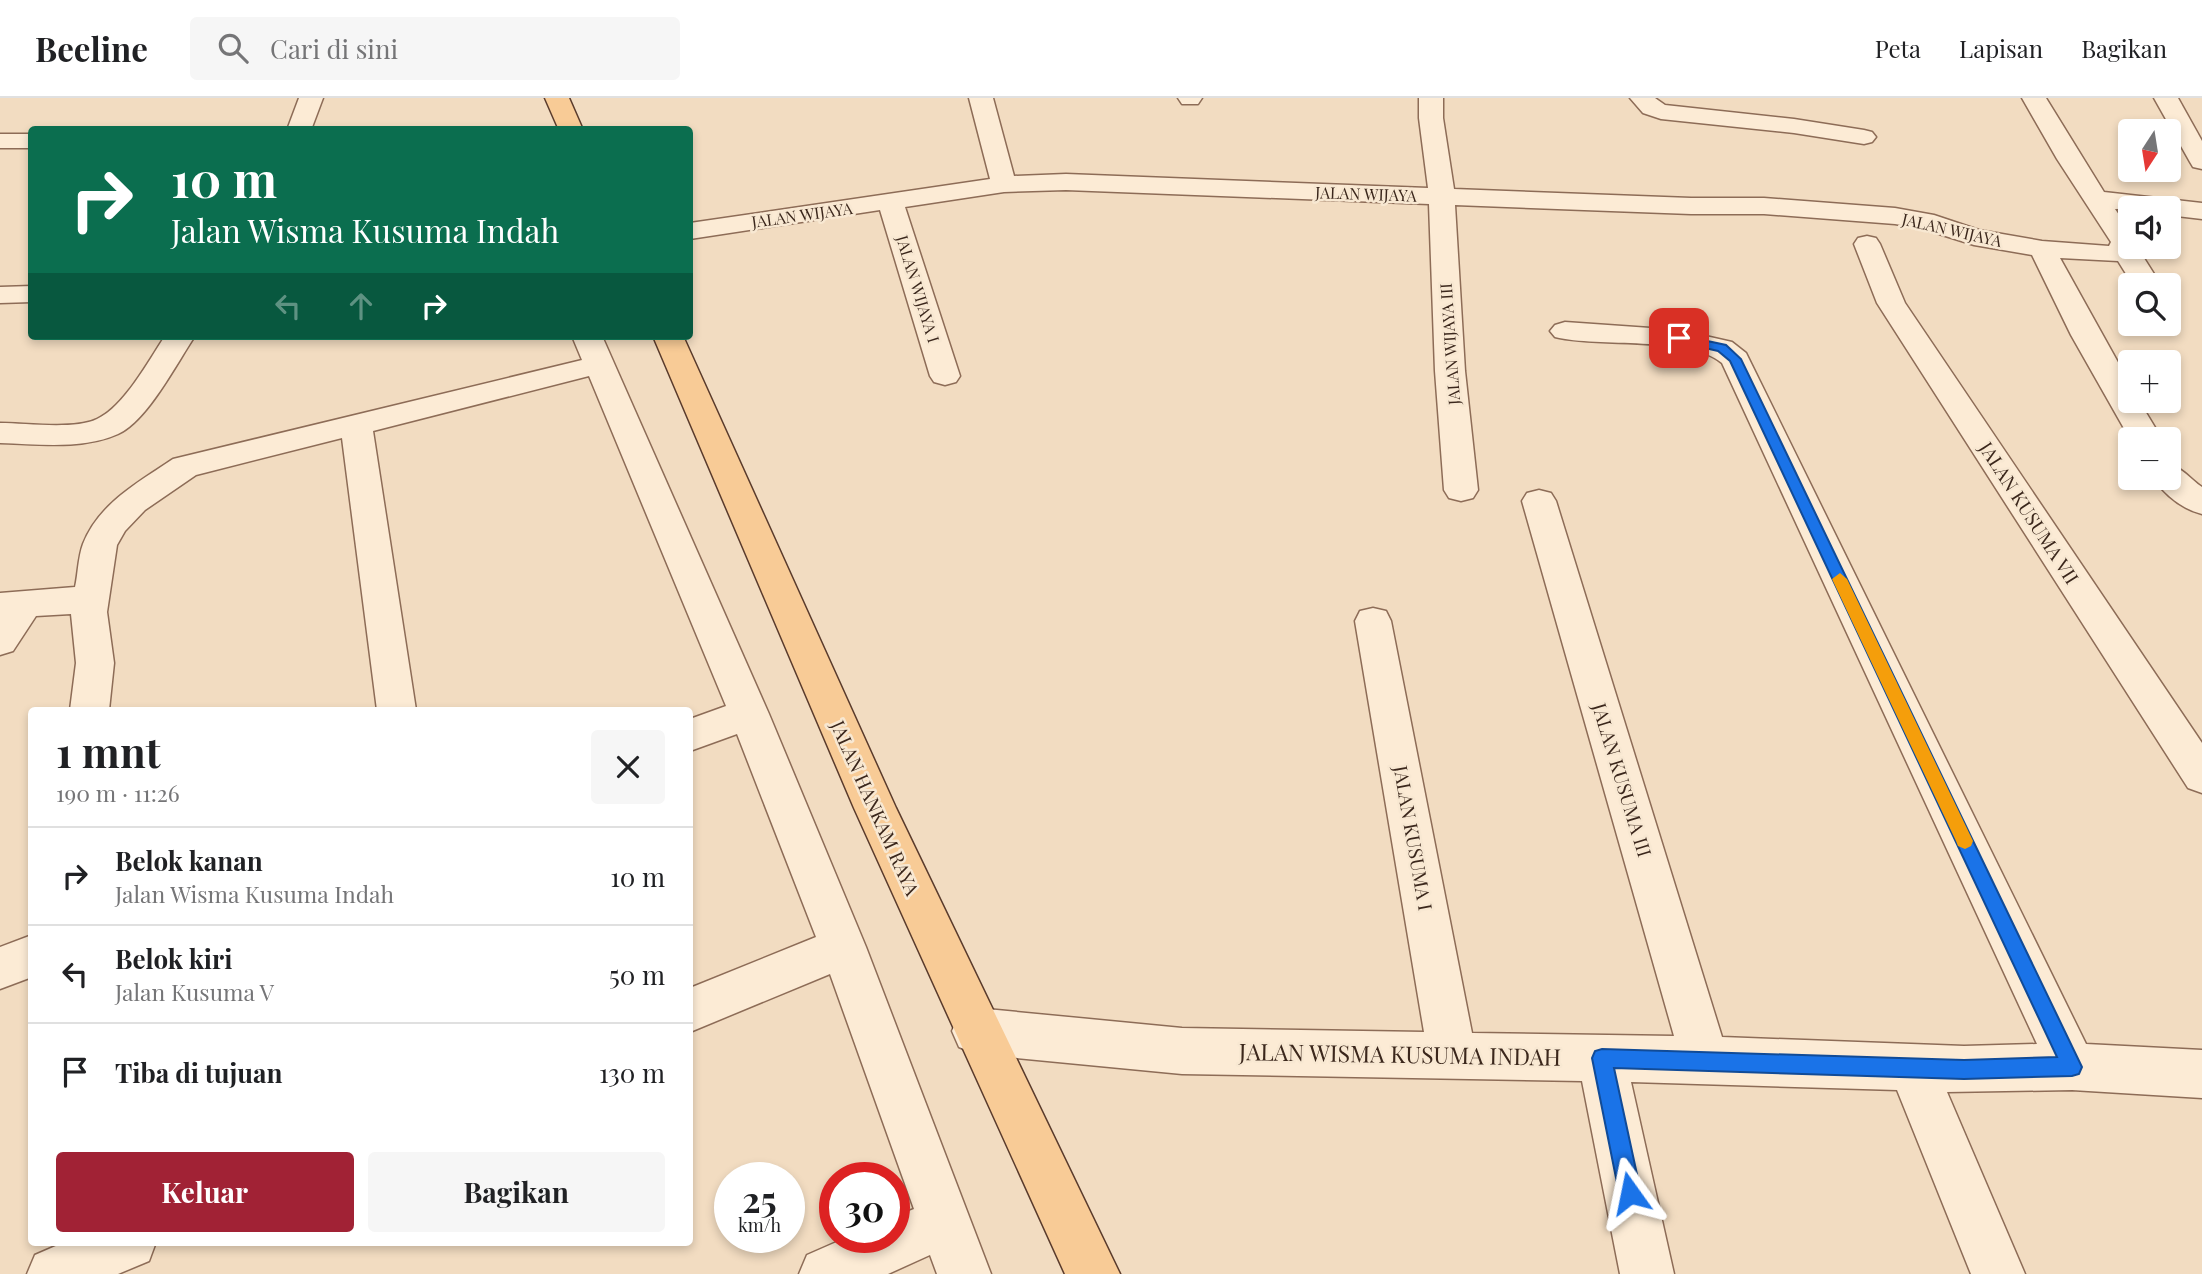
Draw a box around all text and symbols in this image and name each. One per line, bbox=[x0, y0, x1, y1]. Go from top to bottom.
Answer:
search box bbox=[190, 17, 680, 80]
text: Beeline bbox=[35, 26, 148, 70]
icon: search bbox=[214, 29, 252, 67]
text: Cari di sini bbox=[270, 31, 398, 66]
text: Peta bbox=[1875, 32, 1921, 64]
text: Lapisan bbox=[1959, 32, 2043, 64]
text: Bagikan bbox=[2081, 32, 2167, 64]
north arrow bbox=[2118, 119, 2180, 182]
map controls bbox=[2118, 119, 2181, 490]
text: 10 m bbox=[171, 145, 277, 210]
icon: right bbox=[56, 154, 147, 245]
street label: JALAN WIJAYA bbox=[1314, 181, 1418, 206]
button: sound bbox=[2118, 196, 2181, 259]
street label: JALAN WIJAYA bbox=[749, 197, 855, 232]
text: Jalan Wisma Kusuma Indah bbox=[171, 208, 559, 251]
street label: JALAN WIJAYA bbox=[1899, 208, 2005, 251]
street label: JALAN WIJAYA I bbox=[892, 232, 945, 345]
button: search bbox=[2118, 273, 2181, 336]
street label: JALAN WIJAYA III bbox=[1435, 282, 1464, 407]
icon: left bbox=[269, 287, 307, 325]
icon: ahead bbox=[342, 287, 380, 325]
icon: right bbox=[415, 287, 453, 325]
pin bbox=[1649, 308, 1709, 368]
icon: arrive bbox=[1660, 319, 1698, 357]
button: + bbox=[2118, 350, 2181, 413]
button: − bbox=[2118, 427, 2181, 490]
street label: JALAN KUSUMA VII bbox=[1974, 436, 2086, 589]
street label: JALAN KUSUMA III bbox=[1587, 699, 1659, 860]
street label: JALAN HANKAM RAYA bbox=[825, 715, 927, 900]
text: 1 mnt bbox=[56, 723, 160, 779]
button: close bbox=[591, 730, 665, 804]
street label: JALAN KUSUMA I bbox=[1388, 762, 1440, 912]
text: 190 m · 11:26 bbox=[56, 777, 180, 808]
text: Belok kanan bbox=[115, 843, 263, 878]
icon: right bbox=[56, 857, 94, 895]
text: 10 m bbox=[610, 859, 665, 894]
text: Jalan Wisma Kusuma Indah bbox=[115, 878, 394, 909]
text: Belok kiri bbox=[115, 941, 232, 976]
icon: left bbox=[56, 955, 94, 993]
text: 50 m bbox=[609, 957, 665, 992]
text: Jalan Kusuma V bbox=[115, 976, 274, 1007]
street label: JALAN WISMA KUSUMA INDAH bbox=[1238, 1035, 1561, 1072]
icon: arrive bbox=[56, 1053, 94, 1091]
text: Tiba di tujuan bbox=[115, 1055, 283, 1090]
text: 130 m bbox=[599, 1055, 665, 1090]
button: Keluar bbox=[56, 1152, 354, 1232]
button: Bagikan bbox=[368, 1152, 665, 1232]
position arrow bbox=[1593, 1156, 1667, 1230]
speed limit sign: 30 bbox=[819, 1162, 910, 1253]
text: 25 bbox=[742, 1175, 777, 1222]
text: km/h bbox=[738, 1213, 781, 1237]

